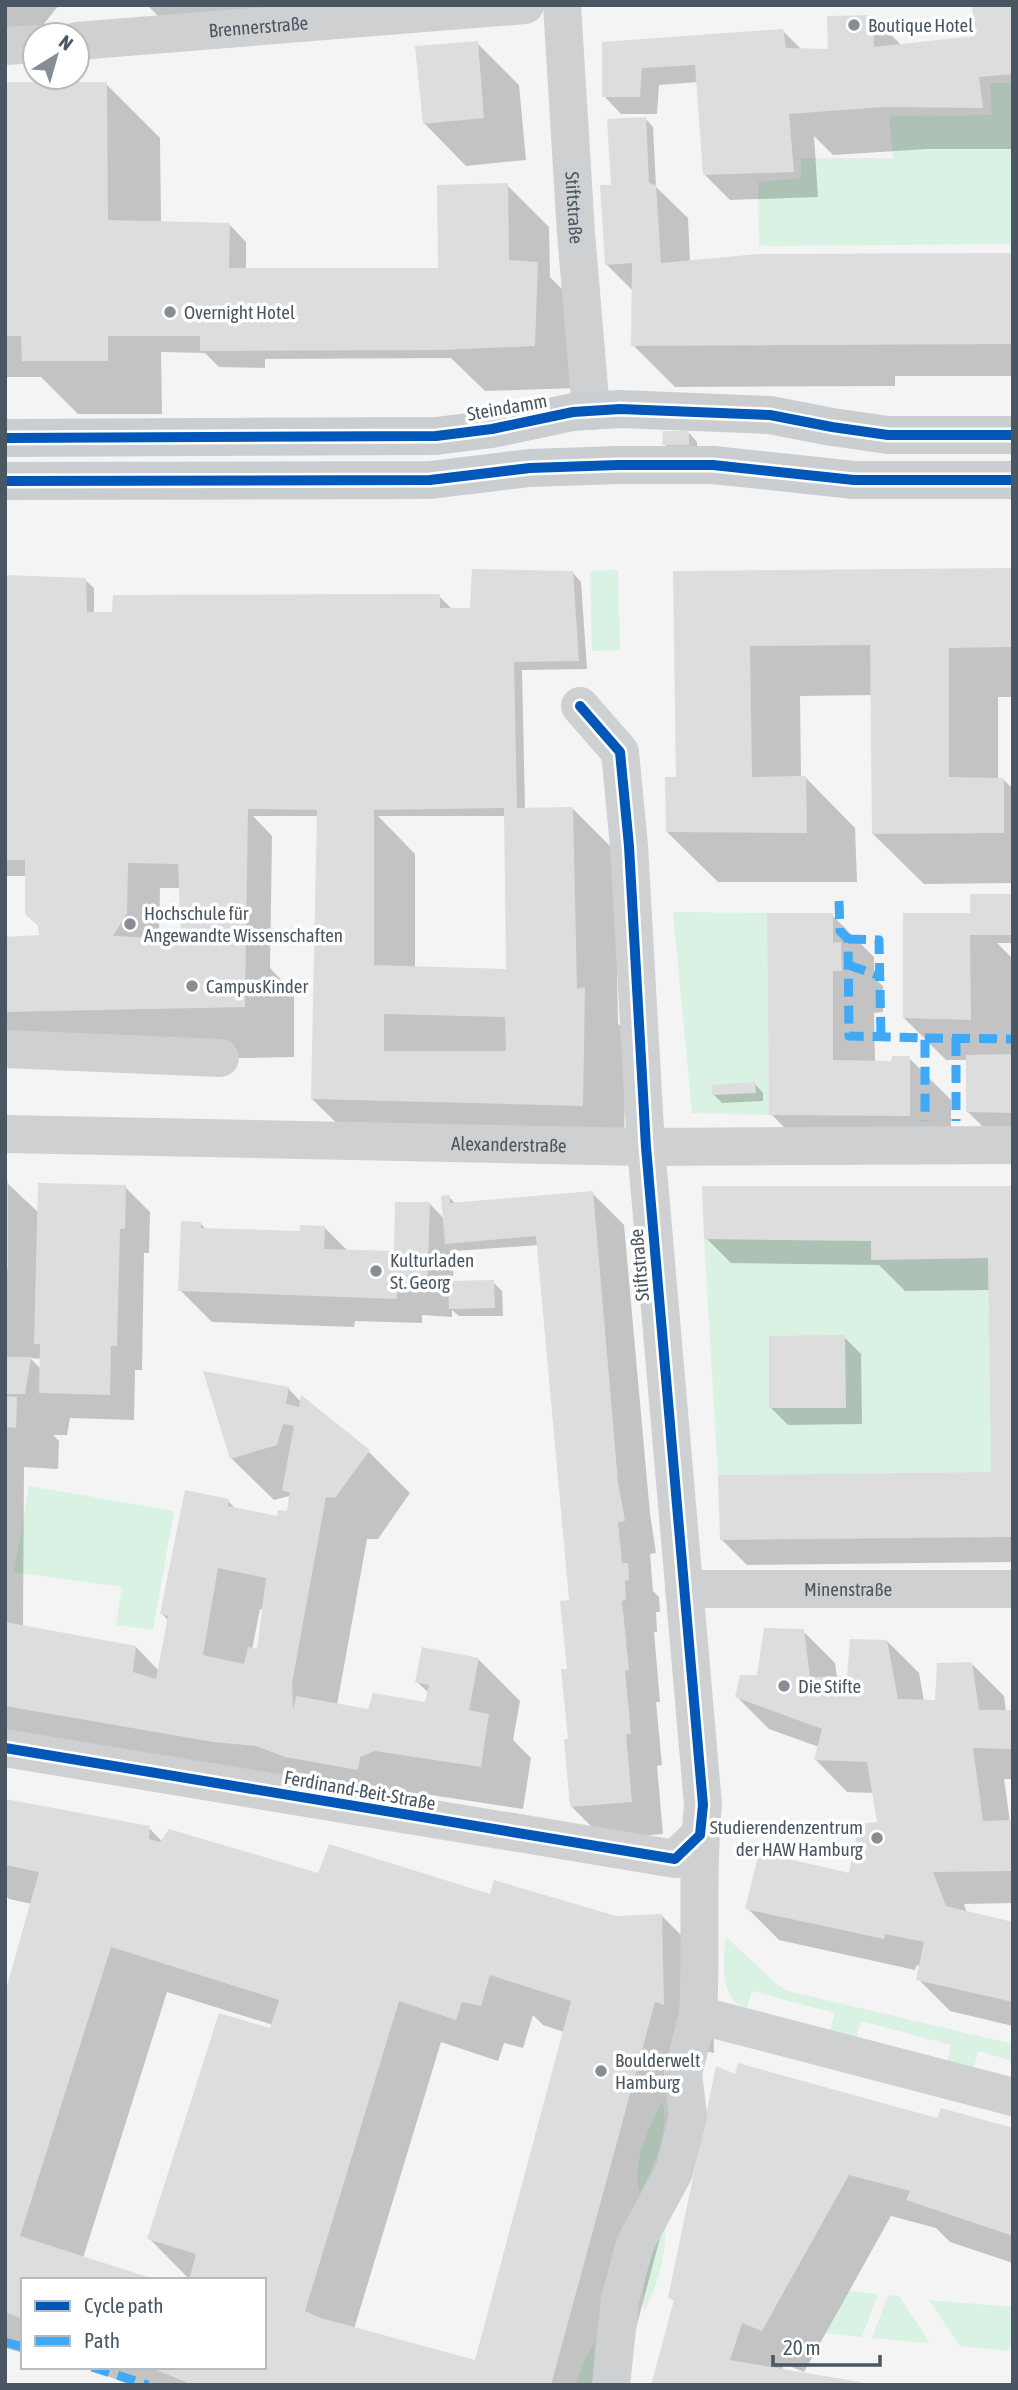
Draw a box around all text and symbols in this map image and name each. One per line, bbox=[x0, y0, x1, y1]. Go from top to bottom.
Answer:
street label: Brennerstraße bbox=[208, 11, 309, 41]
place label: Boutique Hotel bbox=[868, 14, 973, 36]
marker: Boutique Hotel bbox=[846, 17, 862, 33]
north arrow bbox=[21, 21, 91, 91]
text: N bbox=[55, 30, 77, 55]
street label: Stiftstraße bbox=[561, 171, 588, 245]
place label: Overnight Hotel bbox=[184, 301, 295, 323]
marker: Overnight Hotel bbox=[162, 304, 178, 320]
street label: Steindamm bbox=[465, 389, 549, 425]
place label: Hochschule für Angewandte Wissenschaften bbox=[144, 902, 343, 946]
marker: Hochschule für Angewandte Wissenschaften bbox=[122, 916, 138, 932]
place label: CampusKinder bbox=[206, 975, 308, 997]
marker: CampusKinder bbox=[184, 978, 200, 994]
street label: Alexanderstraße bbox=[451, 1132, 567, 1156]
street label: Stiftstraße bbox=[625, 1228, 653, 1302]
place label: Kulturladen St. Georg bbox=[390, 1249, 474, 1293]
marker: Kulturladen St. Georg bbox=[368, 1263, 384, 1279]
street label: Minenstraße bbox=[804, 1578, 892, 1600]
place label: Die Stifte bbox=[798, 1675, 861, 1697]
marker: Die Stifte bbox=[776, 1678, 792, 1694]
street label: Ferdinand-Beit-Straße bbox=[283, 1766, 437, 1814]
place label: Studierendenzentrum der HAW Hamburg bbox=[710, 1816, 864, 1860]
marker: Studierendenzentrum der HAW Hamburg bbox=[869, 1830, 885, 1846]
place label: Boulderwelt Hamburg bbox=[615, 2049, 700, 2093]
marker: Boulderwelt Hamburg bbox=[593, 2063, 609, 2079]
legend bbox=[21, 2278, 266, 2369]
text: Cycle path bbox=[84, 2293, 163, 2317]
scale bar bbox=[773, 2324, 880, 2368]
text: Path bbox=[84, 2328, 120, 2352]
text: 20 m bbox=[783, 2335, 821, 2359]

